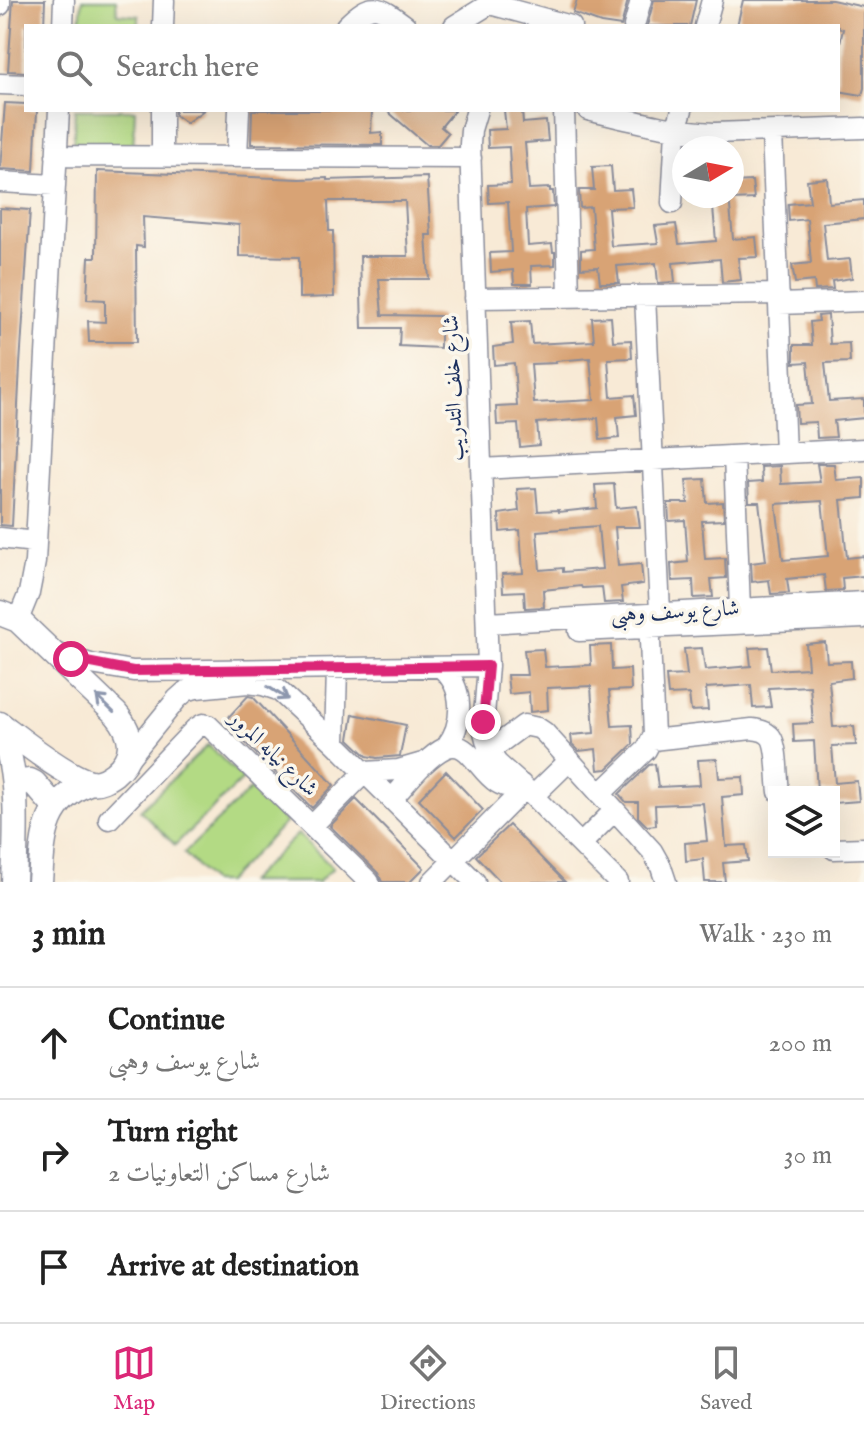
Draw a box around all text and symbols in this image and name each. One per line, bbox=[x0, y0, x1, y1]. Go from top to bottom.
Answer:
search box bbox=[24, 24, 840, 112]
icon: search bbox=[52, 46, 96, 90]
text: Search here bbox=[116, 49, 259, 87]
north arrow bbox=[672, 136, 744, 208]
street label: شارع خلف التدريب bbox=[437, 314, 474, 461]
street label: شارع يوسف وهبى bbox=[610, 595, 740, 632]
route start bbox=[53, 641, 89, 677]
one-way arrow bbox=[267, 685, 289, 701]
one-way arrow bbox=[95, 694, 115, 713]
street label: شارع نيابه المرور bbox=[219, 703, 323, 805]
route end bbox=[465, 704, 501, 740]
map controls bbox=[768, 786, 840, 858]
button: layers bbox=[768, 786, 840, 858]
text: 3 min bbox=[32, 913, 106, 956]
text: Walk · 230 m bbox=[699, 918, 832, 951]
text: Continue bbox=[108, 1002, 225, 1040]
icon: ahead bbox=[32, 1021, 76, 1065]
text: 200 m bbox=[768, 1027, 832, 1060]
text: شارع يوسف وهبى bbox=[108, 1045, 260, 1078]
text: Turn right bbox=[108, 1114, 238, 1152]
icon: right bbox=[32, 1133, 76, 1177]
text: 30 m bbox=[784, 1139, 832, 1172]
text: شارع مساكن التعاونيات 2 bbox=[108, 1157, 330, 1190]
icon: arrive bbox=[32, 1245, 76, 1289]
text: Arrive at destination bbox=[108, 1248, 359, 1286]
tab: Map bbox=[112, 1341, 156, 1417]
tab: Directions bbox=[380, 1341, 476, 1417]
tab: Saved bbox=[700, 1341, 752, 1417]

